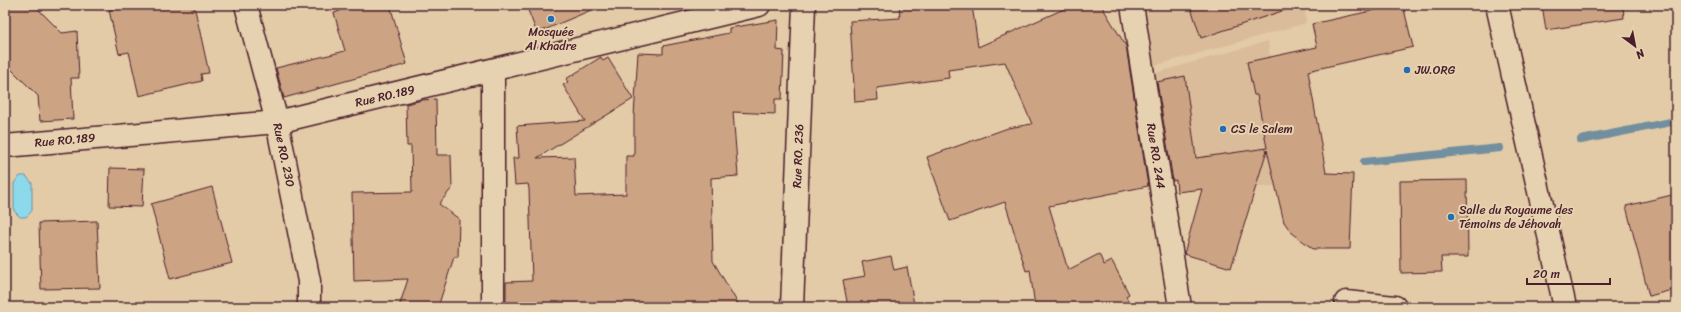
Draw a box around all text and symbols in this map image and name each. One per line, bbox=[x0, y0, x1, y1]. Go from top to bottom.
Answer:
marker: Mosquée Al Khadre bbox=[546, 14, 556, 24]
place label: Mosquée Al Khadre bbox=[524, 21, 577, 57]
north arrow bbox=[1615, 26, 1655, 66]
text: N bbox=[1631, 43, 1649, 64]
place label: JW.ORG bbox=[1414, 59, 1456, 81]
marker: JW.ORG bbox=[1402, 65, 1412, 75]
street label: Rue RO.189 bbox=[353, 78, 417, 114]
place label: CS le Salem bbox=[1231, 118, 1293, 140]
street label: Rue RO. 230 bbox=[266, 121, 302, 190]
street label: Rue RO. 244 bbox=[1140, 122, 1172, 191]
street label: Rue RO. 236 bbox=[786, 123, 810, 189]
marker: CS le Salem bbox=[1218, 124, 1228, 134]
street label: Rue RO.189 bbox=[34, 126, 96, 154]
place label: Salle du Royaume des Témoins de Jéhovah bbox=[1459, 199, 1574, 235]
marker: Salle du Royaume des Témoins de Jéhovah bbox=[1446, 212, 1456, 222]
scale bar bbox=[1527, 260, 1610, 286]
text: 20 m bbox=[1533, 263, 1560, 285]

